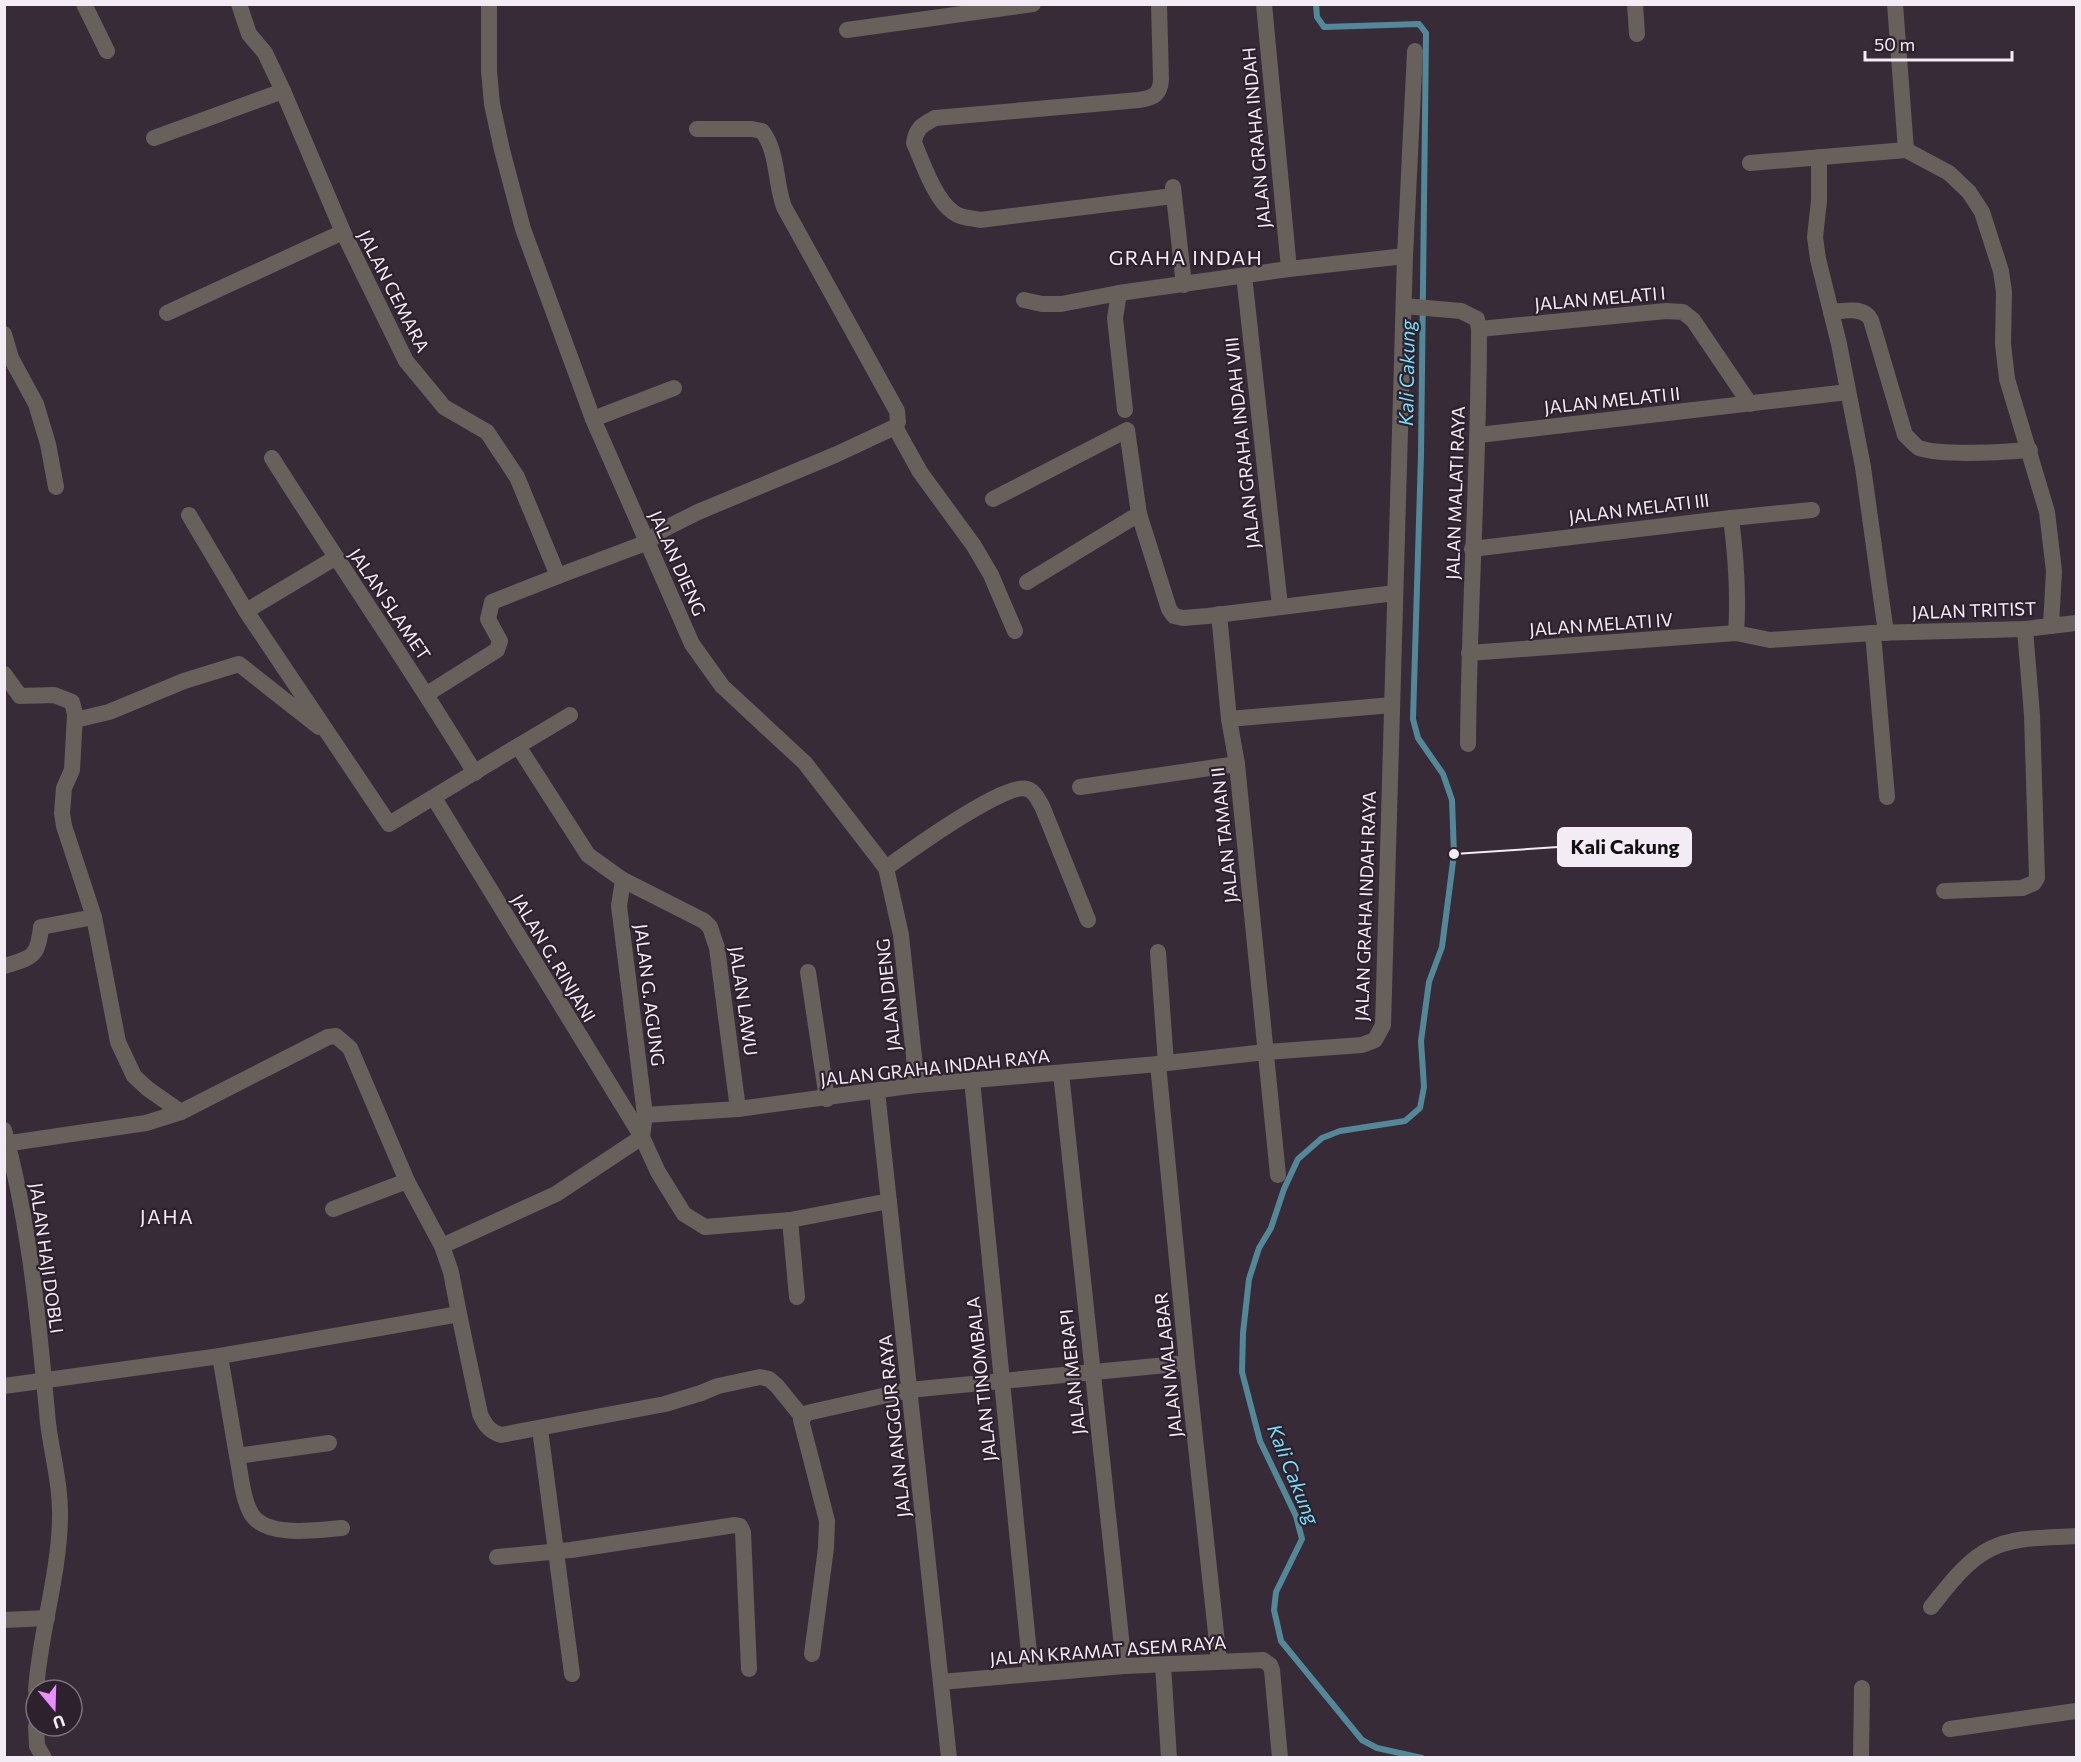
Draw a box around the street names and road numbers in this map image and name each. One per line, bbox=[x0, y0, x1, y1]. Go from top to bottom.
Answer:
street label: JALAN GRAHA INDAH bbox=[1237, 47, 1275, 229]
street label: JALAN CEMARA bbox=[354, 226, 434, 356]
street label: JALAN MELATI I bbox=[1534, 281, 1666, 315]
street label: JALAN GRAHA INDAH VIII bbox=[1220, 336, 1264, 550]
street label: JALAN MELATI II bbox=[1543, 382, 1681, 418]
street label: JALAN MALATI RAYA bbox=[1441, 406, 1469, 580]
street label: JALAN MELATI III bbox=[1567, 488, 1711, 528]
street label: JALAN DIENG bbox=[645, 507, 711, 619]
street label: JALAN SLAMET bbox=[344, 544, 436, 664]
street label: JALAN TRITIST bbox=[1911, 597, 2037, 623]
street label: JALAN MELATI IV bbox=[1528, 608, 1674, 640]
street label: JALAN TAMAN II bbox=[1206, 766, 1242, 904]
street label: JALAN GRAHA INDAH RAYA bbox=[1350, 790, 1380, 1022]
street label: JALAN G. RINJANI bbox=[507, 890, 601, 1026]
street label: JALAN G. AGUNG bbox=[630, 923, 670, 1067]
street label: JALAN DIENG bbox=[871, 938, 905, 1052]
street label: JALAN LAWU bbox=[725, 945, 763, 1057]
street label: JALAN GRAHA INDAH RAYA bbox=[819, 1044, 1051, 1090]
street label: JALAN HAJI DOBLI bbox=[26, 1181, 68, 1335]
street label: JALAN MALABAR bbox=[1149, 1291, 1187, 1439]
street label: JALAN TINOMBALA bbox=[961, 1295, 1001, 1463]
street label: JALAN MERAPI bbox=[1054, 1308, 1090, 1436]
street label: JALAN ANGGUR RAYA bbox=[873, 1333, 915, 1519]
street label: JALAN KRAMAT ASEM RAYA bbox=[989, 1631, 1227, 1669]

